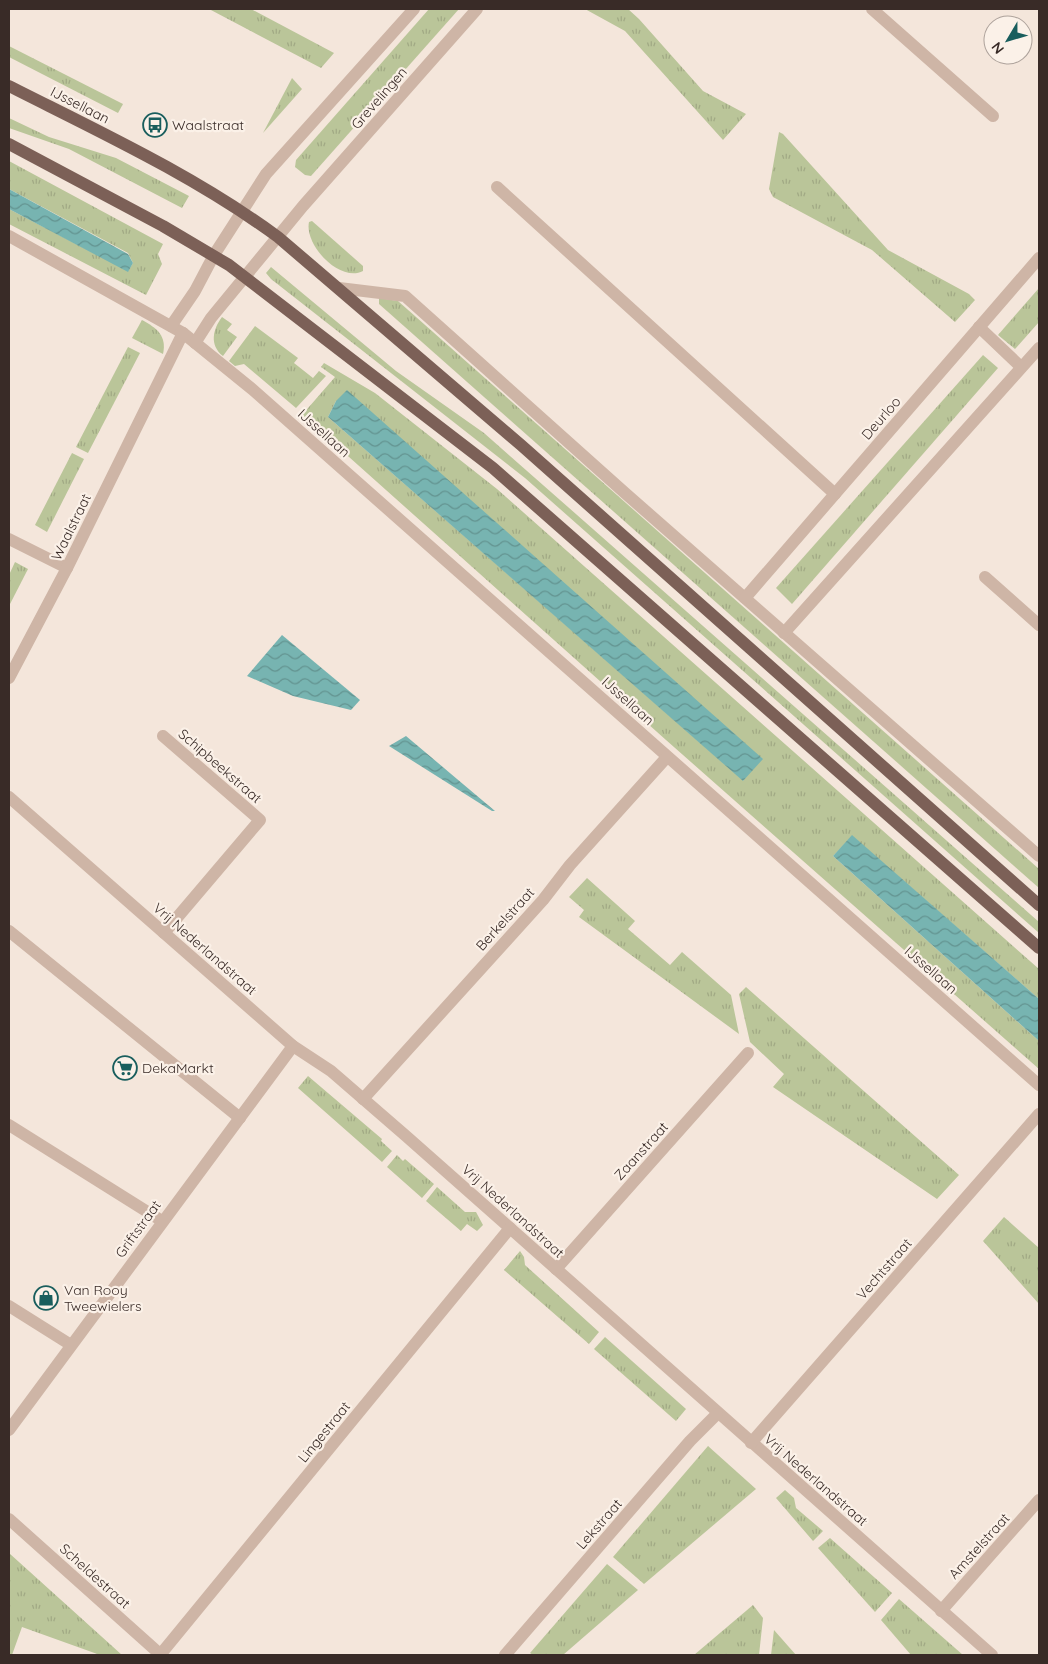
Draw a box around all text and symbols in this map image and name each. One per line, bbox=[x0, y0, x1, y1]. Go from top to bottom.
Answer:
north arrow bbox=[983, 15, 1033, 65]
text: N bbox=[987, 38, 1008, 58]
street label: Grevelingen bbox=[347, 63, 411, 133]
street label: IJssellaan bbox=[47, 82, 113, 128]
bus stop icon: Waalstraat bbox=[142, 112, 168, 138]
place label: Waalstraat bbox=[172, 116, 244, 134]
street label: Deurloo bbox=[857, 393, 905, 443]
street label: IJssellaan bbox=[294, 405, 354, 461]
street label: Waalstraat bbox=[47, 490, 95, 563]
street label: IJssellaan bbox=[598, 673, 658, 729]
street label: Schipbeekstraat bbox=[175, 725, 266, 807]
street label: Berkelstraat bbox=[472, 883, 538, 954]
street label: Vrij Nederlandstraat bbox=[149, 899, 261, 999]
street label: IJssellaan bbox=[901, 942, 961, 998]
supermarket icon: DekaMarkt bbox=[112, 1055, 138, 1081]
place label: DekaMarkt bbox=[142, 1059, 214, 1077]
street label: Zaanstraat bbox=[610, 1118, 672, 1184]
street label: Vrij Nederlandstraat bbox=[458, 1160, 568, 1262]
street label: Griftstraat bbox=[111, 1197, 165, 1261]
street label: Vechtstraat bbox=[852, 1234, 916, 1303]
place label: Van Rooy Tweewielers bbox=[64, 1281, 142, 1315]
shop icon: Van Rooy Tweewielers bbox=[33, 1285, 59, 1311]
street label: Lingestraat bbox=[294, 1398, 354, 1466]
street label: Vrij Nederlandstraat bbox=[760, 1430, 872, 1530]
street label: Lekstraat bbox=[572, 1495, 626, 1553]
street label: Amstelstraat bbox=[945, 1509, 1013, 1583]
street label: Scheldestraat bbox=[56, 1540, 134, 1613]

